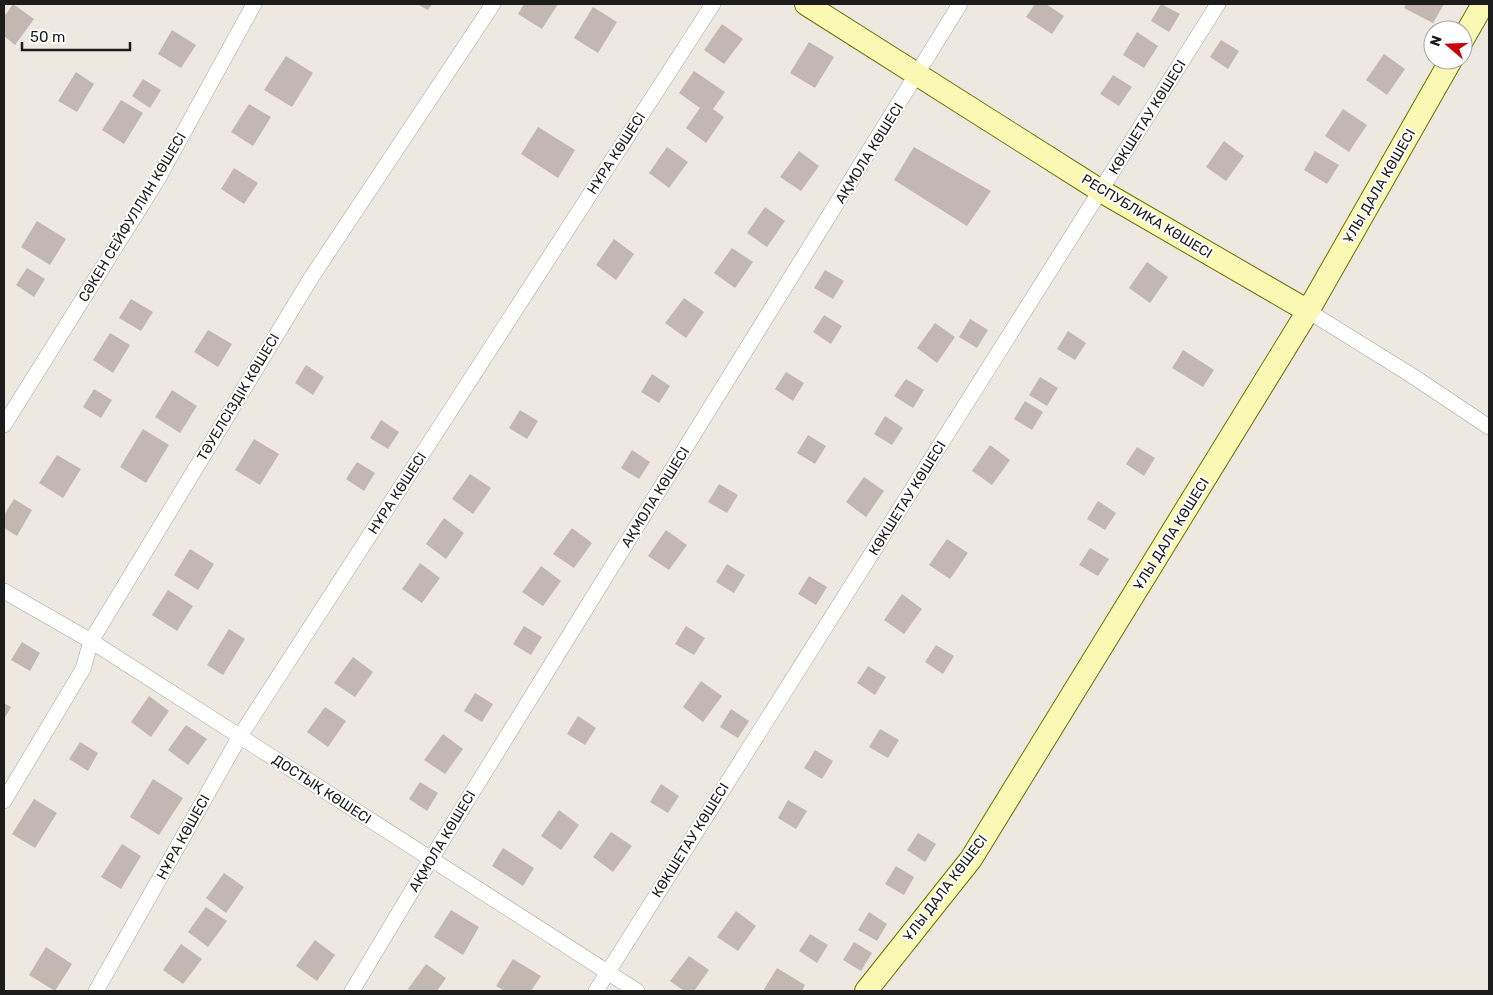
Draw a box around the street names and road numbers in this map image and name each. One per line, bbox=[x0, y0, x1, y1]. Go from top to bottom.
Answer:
street label: КӨКШЕТАУ КӨШЕСІ bbox=[1105, 57, 1190, 178]
street label: АҚМОЛА КӨШЕСІ bbox=[832, 100, 907, 207]
street label: НҰРА КӨШЕСІ bbox=[584, 109, 649, 197]
street label: ҰЛЫ ДАЛА КӨШЕСІ bbox=[1340, 126, 1419, 246]
street label: СӘКЕН СЕЙФУЛЛИН КӨШЕСІ bbox=[74, 129, 190, 305]
street label: РЕСПУБЛИКА КӨШЕСІ bbox=[1078, 171, 1215, 262]
street label: ТӘУЕЛСІЗДІК КӨШЕСІ bbox=[194, 331, 283, 464]
street label: КӨКШЕТАУ КӨШЕСІ bbox=[865, 438, 950, 559]
street label: АҚМОЛА КӨШЕСІ bbox=[618, 444, 693, 551]
street label: НҰРА КӨШЕСІ bbox=[365, 449, 430, 537]
street label: ҰЛЫ ДАЛА КӨШЕСІ bbox=[1130, 475, 1213, 594]
street label: ДОСТЫҚ КӨШЕСІ bbox=[269, 751, 374, 828]
street label: КӨКШЕТАУ КӨШЕСІ bbox=[648, 780, 733, 901]
street label: АҚМОЛА КӨШЕСІ bbox=[405, 787, 479, 895]
street label: НҰРА КӨШЕСІ bbox=[153, 792, 214, 883]
street label: ҰЛЫ ДАЛА КӨШЕСІ bbox=[900, 832, 991, 945]

